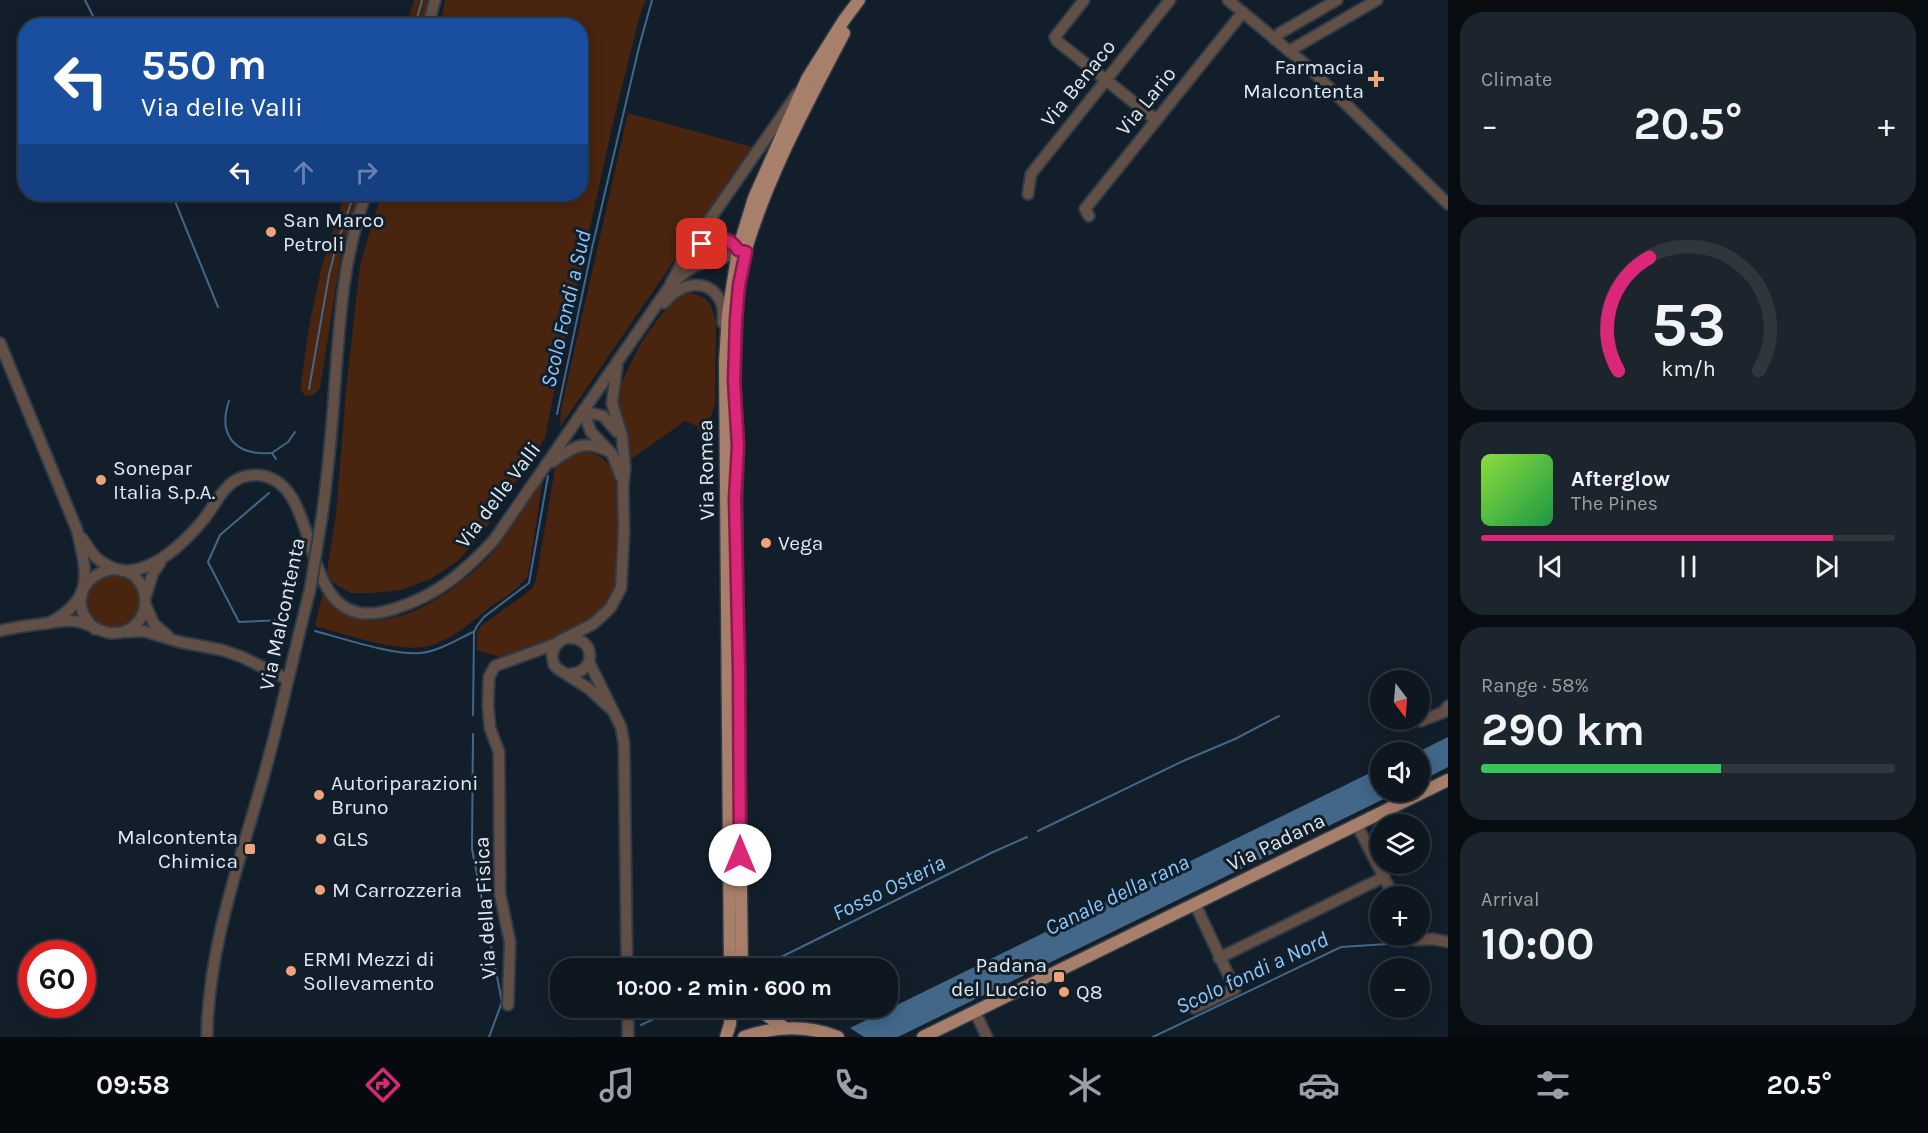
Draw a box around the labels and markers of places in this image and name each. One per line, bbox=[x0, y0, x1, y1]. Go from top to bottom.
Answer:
place label: Farmacia Malcontenta bbox=[1243, 55, 1364, 103]
marker: Farmacia Malcontenta bbox=[1369, 72, 1383, 86]
place label: San Marco Petroli bbox=[283, 208, 384, 256]
pin bbox=[676, 218, 727, 269]
marker: San Marco Petroli bbox=[264, 225, 278, 239]
place label: Sonepar Italia S.p.A. bbox=[113, 456, 216, 504]
marker: Sonepar Italia S.p.A. bbox=[94, 473, 108, 487]
place label: Vega bbox=[778, 531, 823, 555]
marker: Vega bbox=[759, 536, 773, 550]
place label: Autoriparazioni Bruno bbox=[331, 771, 479, 819]
marker: Autoriparazioni Bruno bbox=[312, 788, 326, 802]
place label: Malcontenta Chimica bbox=[117, 825, 238, 873]
place label: GLS bbox=[333, 827, 369, 851]
marker: GLS bbox=[314, 832, 328, 846]
marker: Malcontenta Chimica bbox=[243, 842, 257, 856]
place label: M Carrozzeria bbox=[332, 878, 462, 902]
marker: M Carrozzeria bbox=[313, 883, 327, 897]
place label: ERMI Mezzi di Sollevamento bbox=[303, 947, 435, 995]
place label: Padana del Luccio bbox=[951, 953, 1047, 1001]
marker: ERMI Mezzi di Sollevamento bbox=[284, 964, 298, 978]
marker: Padana del Luccio bbox=[1052, 970, 1066, 984]
place label: Q8 bbox=[1076, 980, 1103, 1004]
marker: Q8 bbox=[1057, 985, 1071, 999]

